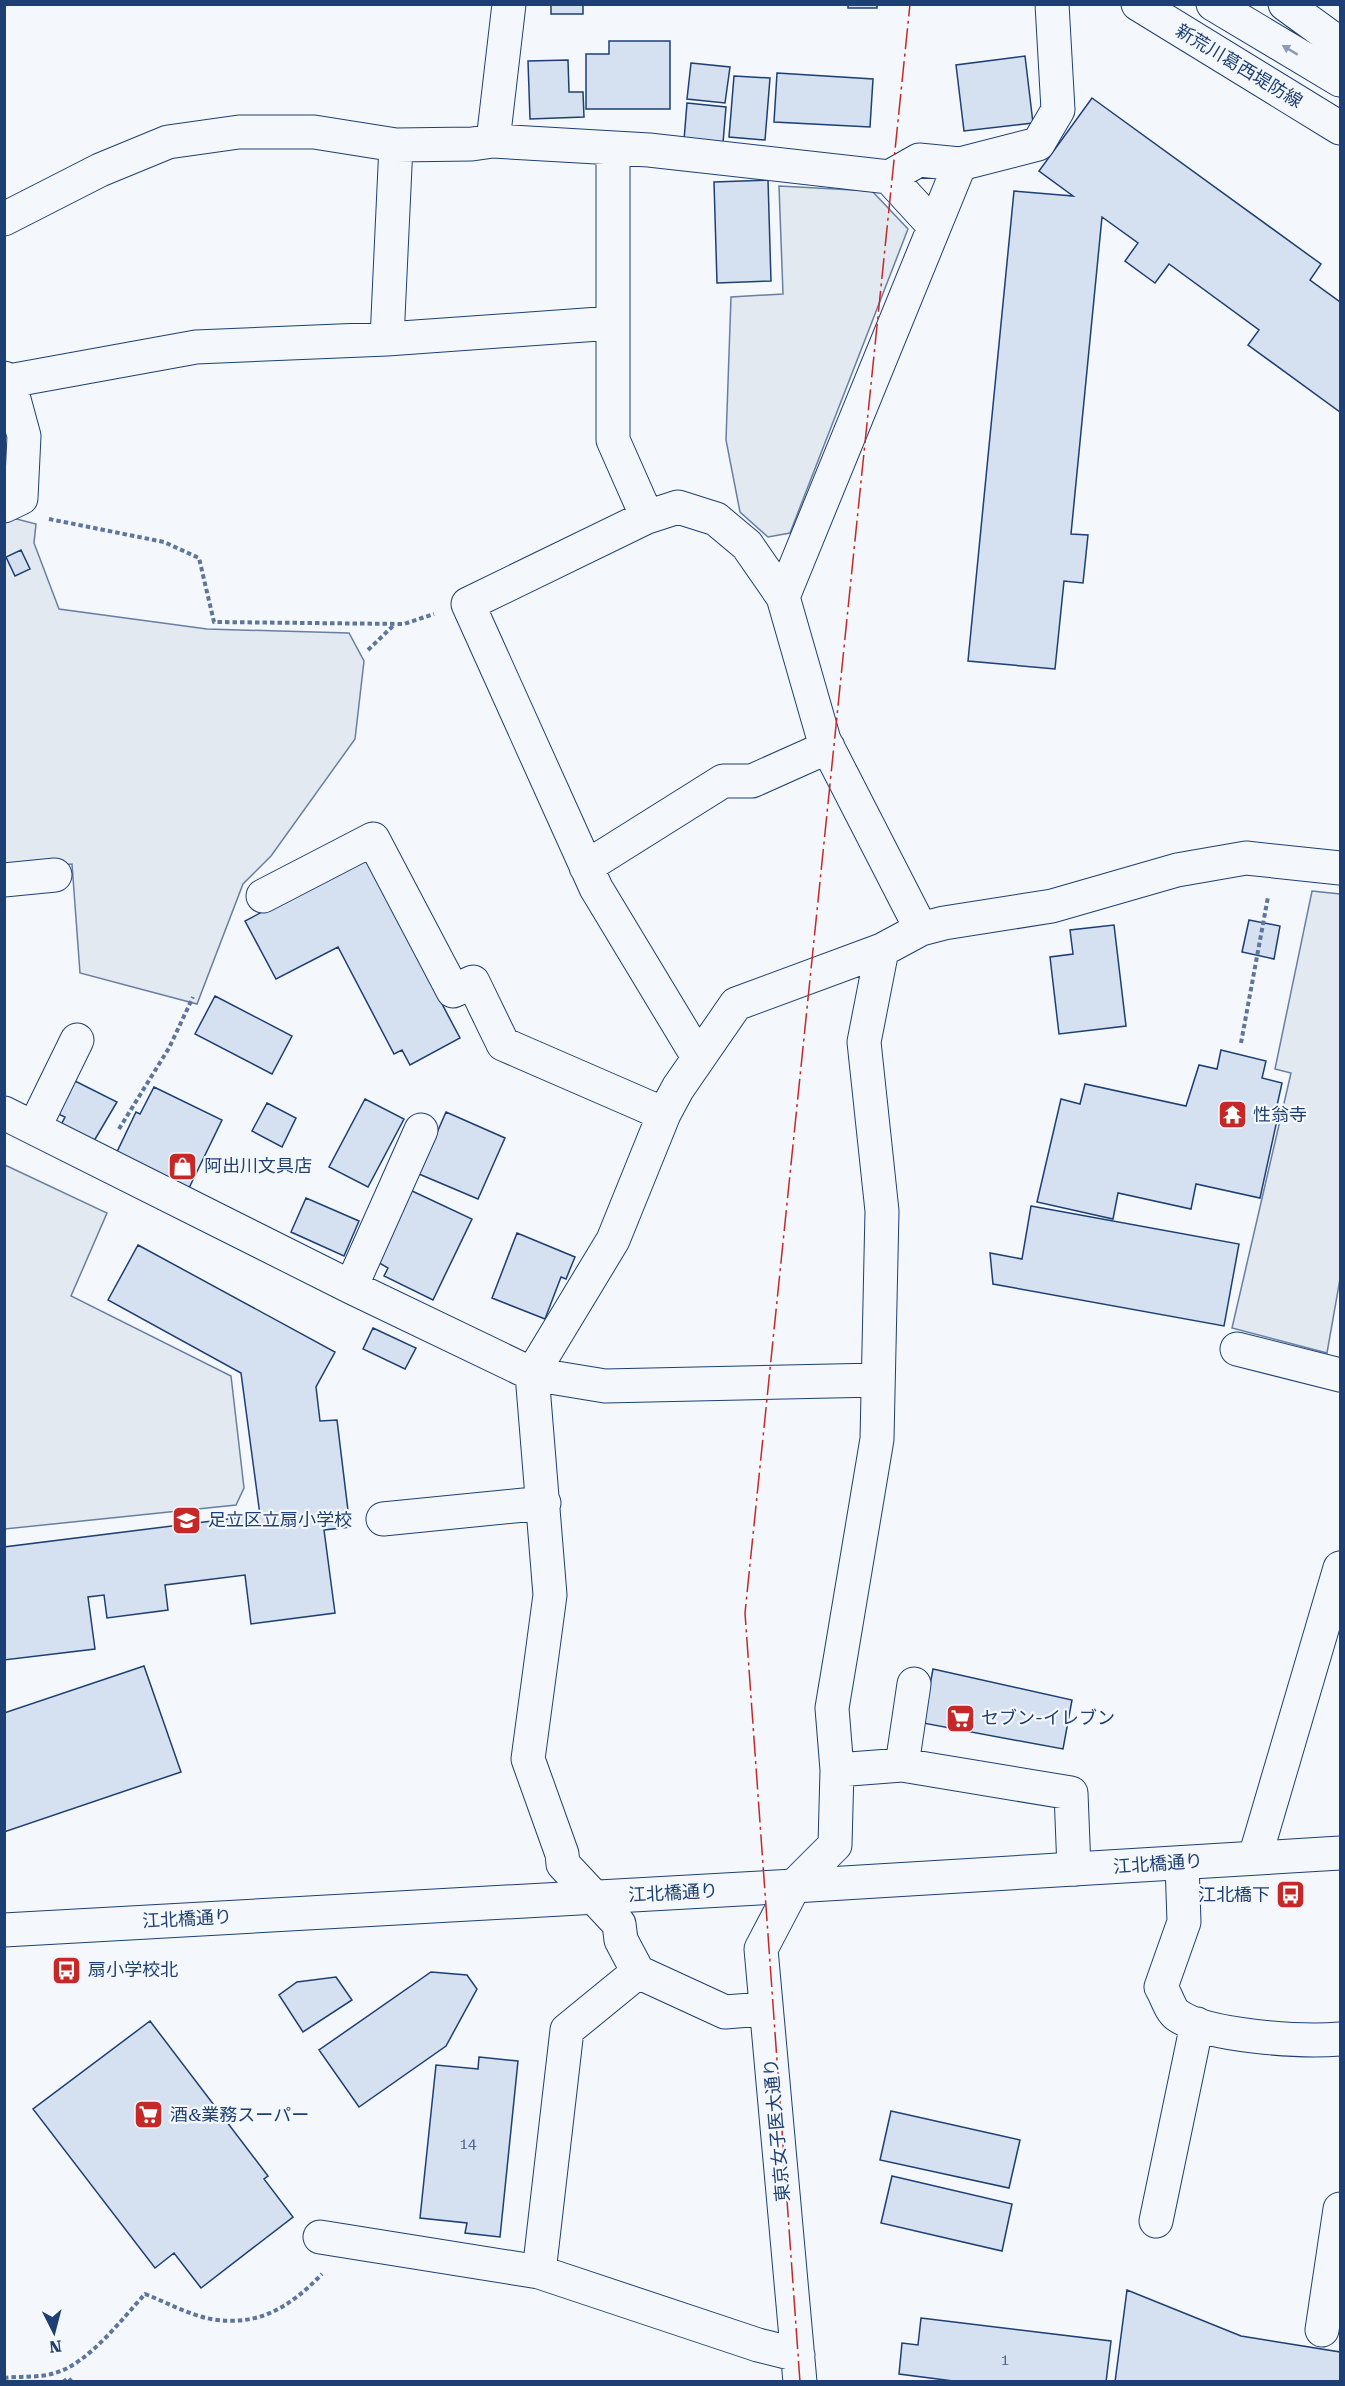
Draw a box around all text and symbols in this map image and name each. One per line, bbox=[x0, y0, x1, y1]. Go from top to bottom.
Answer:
street label: 新荒川葛西堤防線 bbox=[1172, 19, 1306, 112]
one-way arrow bbox=[1281, 45, 1298, 55]
temple icon: 性翁寺 bbox=[1216, 1099, 1248, 1131]
place label: 性翁寺 bbox=[1253, 1104, 1307, 1125]
shop icon: 阿出川文具店 bbox=[167, 1150, 199, 1182]
place label: 阿出川文具店 bbox=[204, 1155, 312, 1176]
school or university icon: 足立区立扇小学校 bbox=[171, 1504, 203, 1536]
place label: 足立区立扇小学校 bbox=[208, 1509, 352, 1530]
supermarket icon: セブン-イレブン bbox=[944, 1702, 976, 1734]
place label: セブン-イレブン bbox=[981, 1707, 1115, 1728]
street label: 江北橋通り bbox=[1112, 1850, 1204, 1877]
bus stop icon: 江北橋下 bbox=[1275, 1879, 1307, 1911]
street label: 江北橋通り bbox=[627, 1880, 718, 1905]
place label: 江北橋下 bbox=[1198, 1884, 1270, 1905]
street label: 江北橋通り bbox=[141, 1906, 232, 1931]
bus stop icon: 扇小学校北 bbox=[51, 1954, 83, 1986]
place label: 扇小学校北 bbox=[88, 1959, 178, 1980]
street label: 東京女子医大通り bbox=[760, 2057, 793, 2203]
supermarket icon: 酒&業務スーパー bbox=[133, 2099, 165, 2131]
place label: 酒&業務スーパー bbox=[170, 2104, 309, 2125]
house number: 14 bbox=[460, 2135, 477, 2153]
north arrow bbox=[24, 2302, 84, 2362]
text: N bbox=[48, 2336, 63, 2357]
house number: 1 bbox=[1001, 2351, 1009, 2369]

